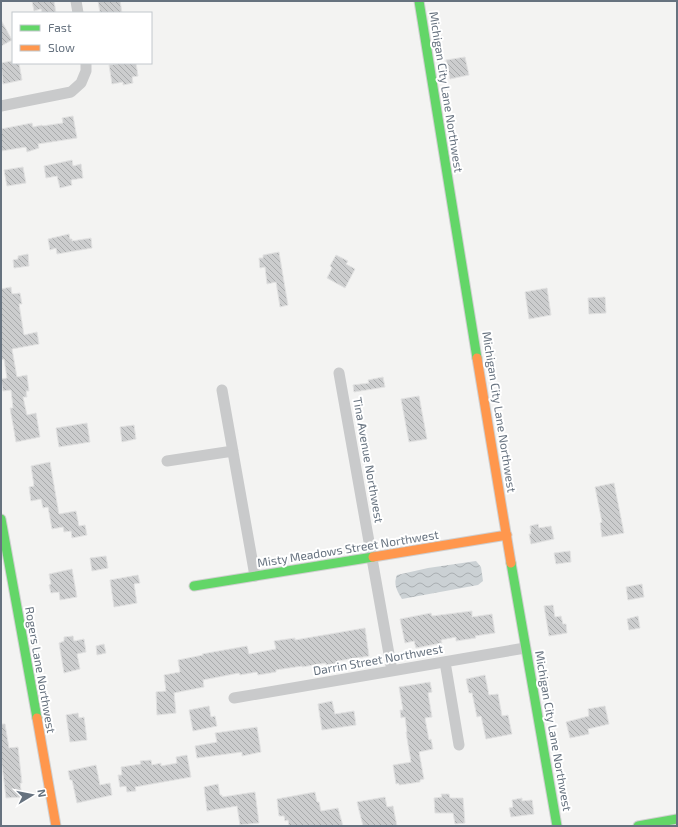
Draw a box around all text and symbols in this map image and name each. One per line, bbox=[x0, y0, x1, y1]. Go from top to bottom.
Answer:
street label: Michigan City Lane Northwest bbox=[427, 10, 467, 174]
legend bbox=[12, 12, 152, 64]
text: Fast bbox=[48, 20, 72, 34]
text: Slow bbox=[48, 40, 75, 54]
street label: Michigan City Lane Northwest bbox=[480, 330, 520, 494]
street label: Tina Avenue Northwest bbox=[351, 396, 387, 524]
street label: Misty Meadows Street Northwest bbox=[256, 527, 440, 569]
street label: Rogers Lane Northwest bbox=[23, 605, 59, 735]
street label: Darrin Street Northwest bbox=[312, 641, 444, 677]
street label: Michigan City Lane Northwest bbox=[533, 649, 575, 813]
north arrow bbox=[12, 775, 52, 815]
text: N bbox=[35, 788, 49, 798]

